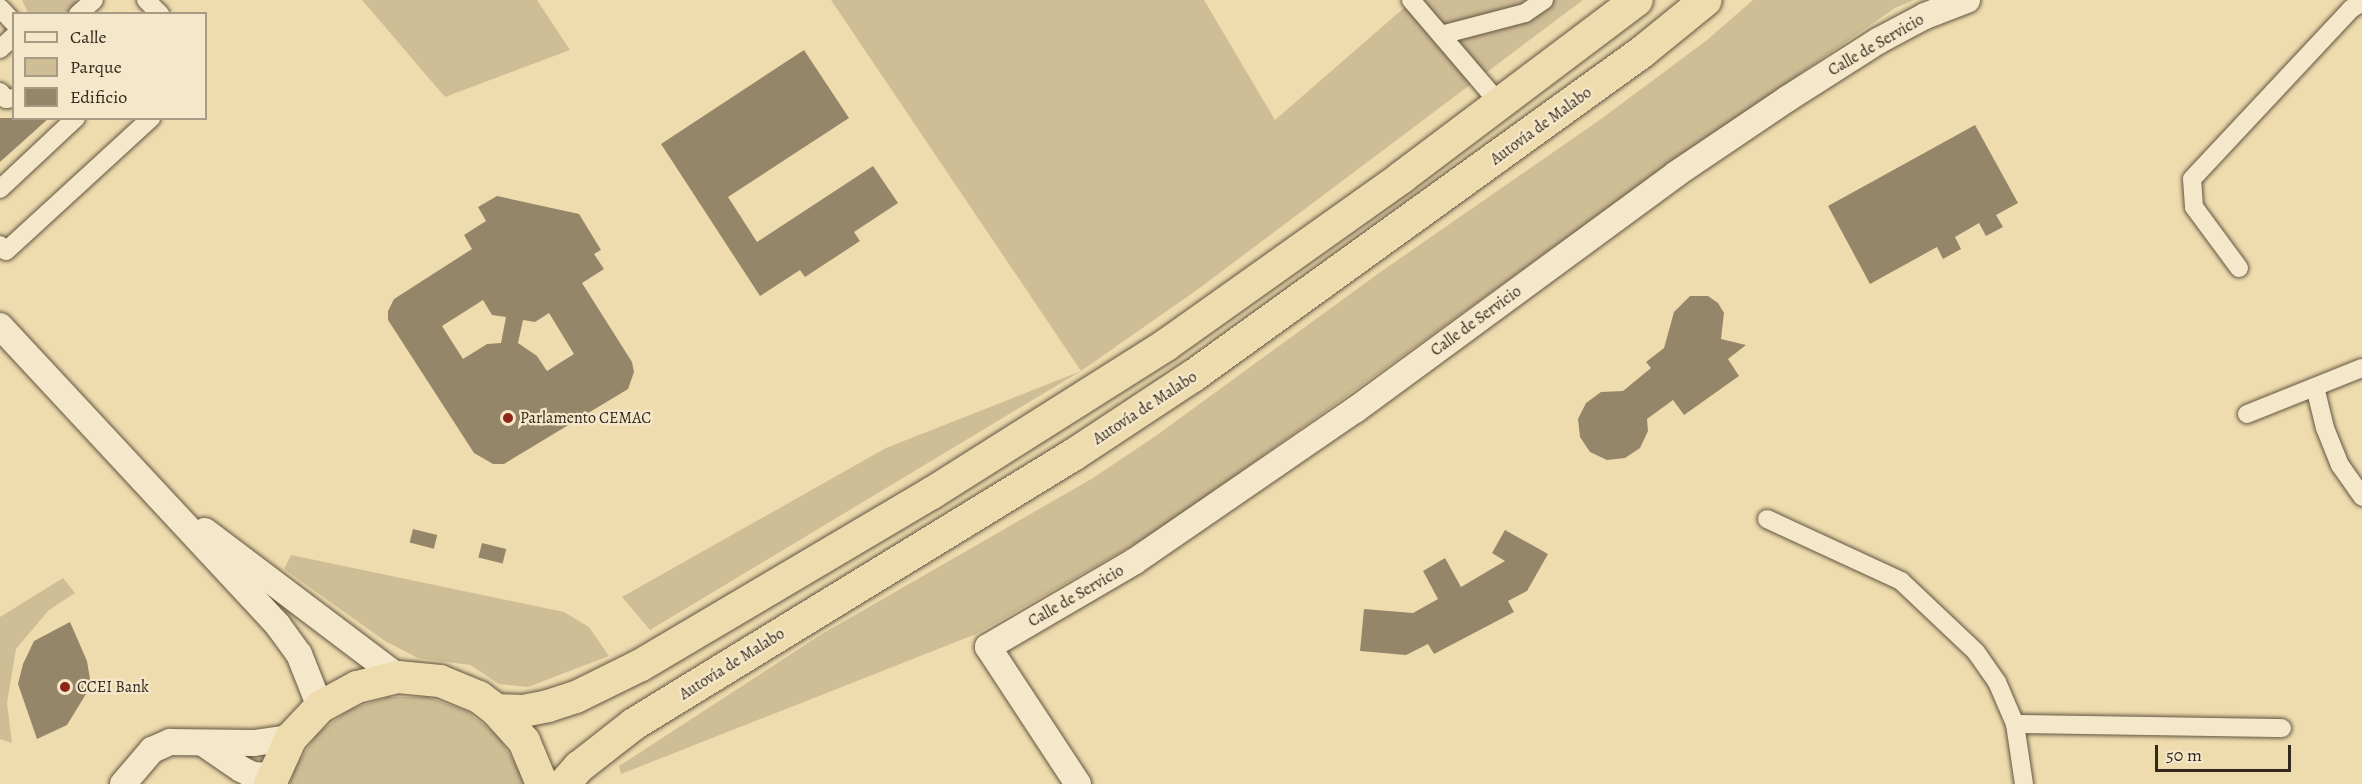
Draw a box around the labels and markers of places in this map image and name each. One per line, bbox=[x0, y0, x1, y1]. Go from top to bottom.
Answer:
place label: Parlamento CEMAC bbox=[520, 408, 651, 428]
marker: Parlamento CEMAC bbox=[501, 411, 515, 425]
place label: CCEI Bank bbox=[77, 677, 149, 697]
marker: CCEI Bank bbox=[58, 680, 72, 694]

